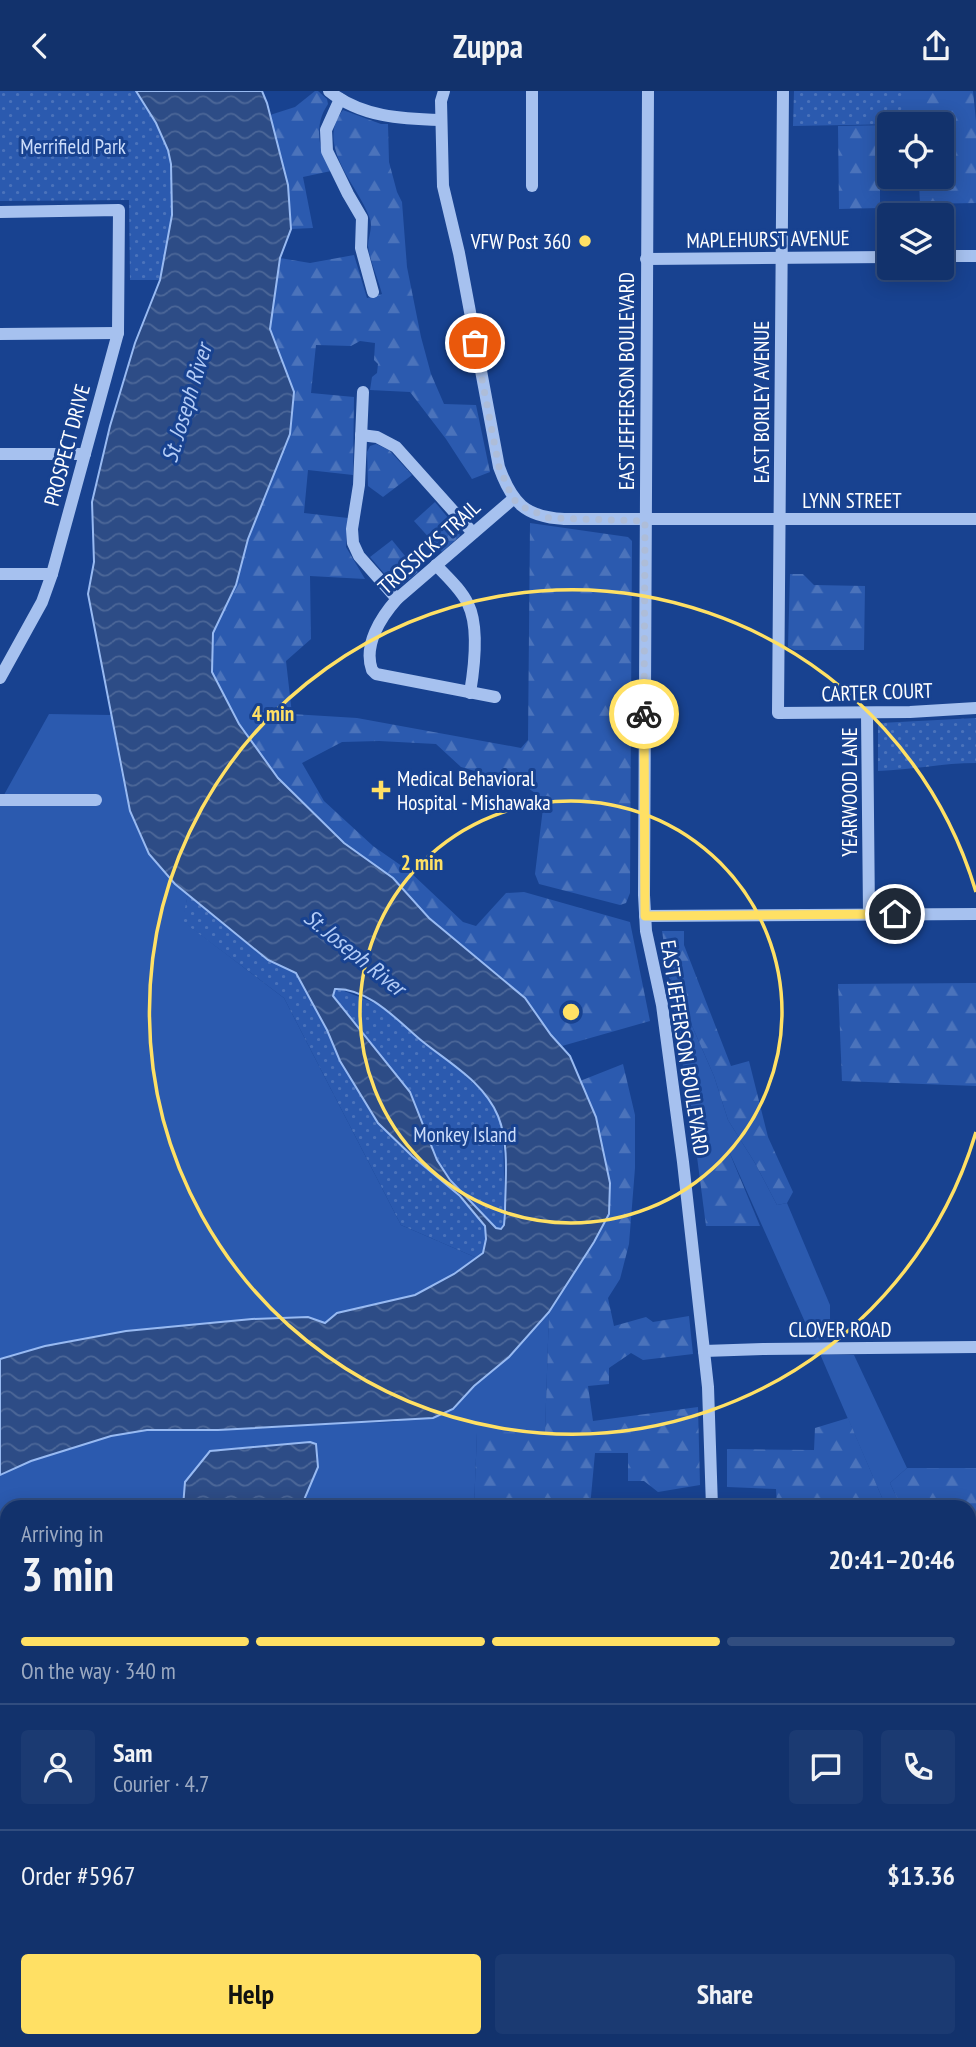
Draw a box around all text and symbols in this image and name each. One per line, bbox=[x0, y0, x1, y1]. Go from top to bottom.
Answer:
text: Zuppa bbox=[453, 25, 523, 67]
icon: back bbox=[21, 27, 59, 65]
icon: share bbox=[917, 27, 955, 65]
map controls bbox=[877, 112, 954, 280]
button: locate bbox=[877, 112, 954, 189]
park label: Merrifield Park bbox=[20, 133, 126, 160]
button: layers bbox=[877, 203, 954, 280]
street label: MAPLEHURST AVENUE bbox=[686, 224, 850, 254]
place label: VFW Post 360 bbox=[470, 228, 571, 255]
marker: VFW Post 360 bbox=[577, 233, 593, 249]
street label: EAST JEFFERSON BOULEVARD bbox=[613, 272, 640, 490]
pin bbox=[445, 313, 505, 373]
street label: EAST BORLEY AVENUE bbox=[748, 321, 775, 483]
icon: bag bbox=[456, 324, 494, 362]
water label: St. Joseph River bbox=[154, 337, 219, 466]
street label: PROSPECT DRIVE bbox=[38, 381, 96, 509]
street label: LYNN STREET bbox=[802, 487, 902, 514]
street label: TROSSICKS TRAIL bbox=[372, 494, 486, 600]
street label: CARTER COURT bbox=[821, 677, 934, 707]
courier bbox=[609, 679, 679, 749]
icon: bike bbox=[625, 695, 663, 733]
text: 4 min bbox=[252, 700, 294, 727]
street label: YEARWOOD LANE bbox=[836, 727, 863, 857]
place label: Medical Behavioral Hospital - Mishawaka bbox=[397, 765, 551, 816]
marker: Medical Behavioral Hospital - Mishawaka bbox=[371, 780, 391, 800]
text: 2 min bbox=[401, 849, 443, 876]
pin bbox=[865, 884, 925, 944]
icon: home bbox=[876, 895, 914, 933]
water label: St. Joseph River bbox=[298, 902, 414, 1004]
street label: EAST JEFFERSON BOULEVARD bbox=[655, 938, 715, 1158]
centre of rings bbox=[559, 1000, 583, 1024]
park label: Monkey Island bbox=[413, 1121, 517, 1148]
street label: CLOVER ROAD bbox=[789, 1316, 891, 1343]
text: Arriving in bbox=[21, 1519, 103, 1548]
text: 20:41–20:46 bbox=[828, 1543, 955, 1576]
text: 3 min bbox=[21, 1544, 114, 1604]
text: On the way · 340 m bbox=[21, 1656, 176, 1685]
button: person bbox=[21, 1730, 95, 1804]
button: chat bbox=[789, 1730, 863, 1804]
button: phone bbox=[881, 1730, 955, 1804]
text: Sam bbox=[113, 1736, 152, 1769]
text: Courier · 4.7 bbox=[113, 1769, 209, 1798]
text: Order #5967 bbox=[21, 1859, 136, 1892]
text: $13.36 bbox=[887, 1859, 955, 1892]
button: Help bbox=[21, 1954, 481, 2034]
button: Share bbox=[495, 1954, 955, 2034]

